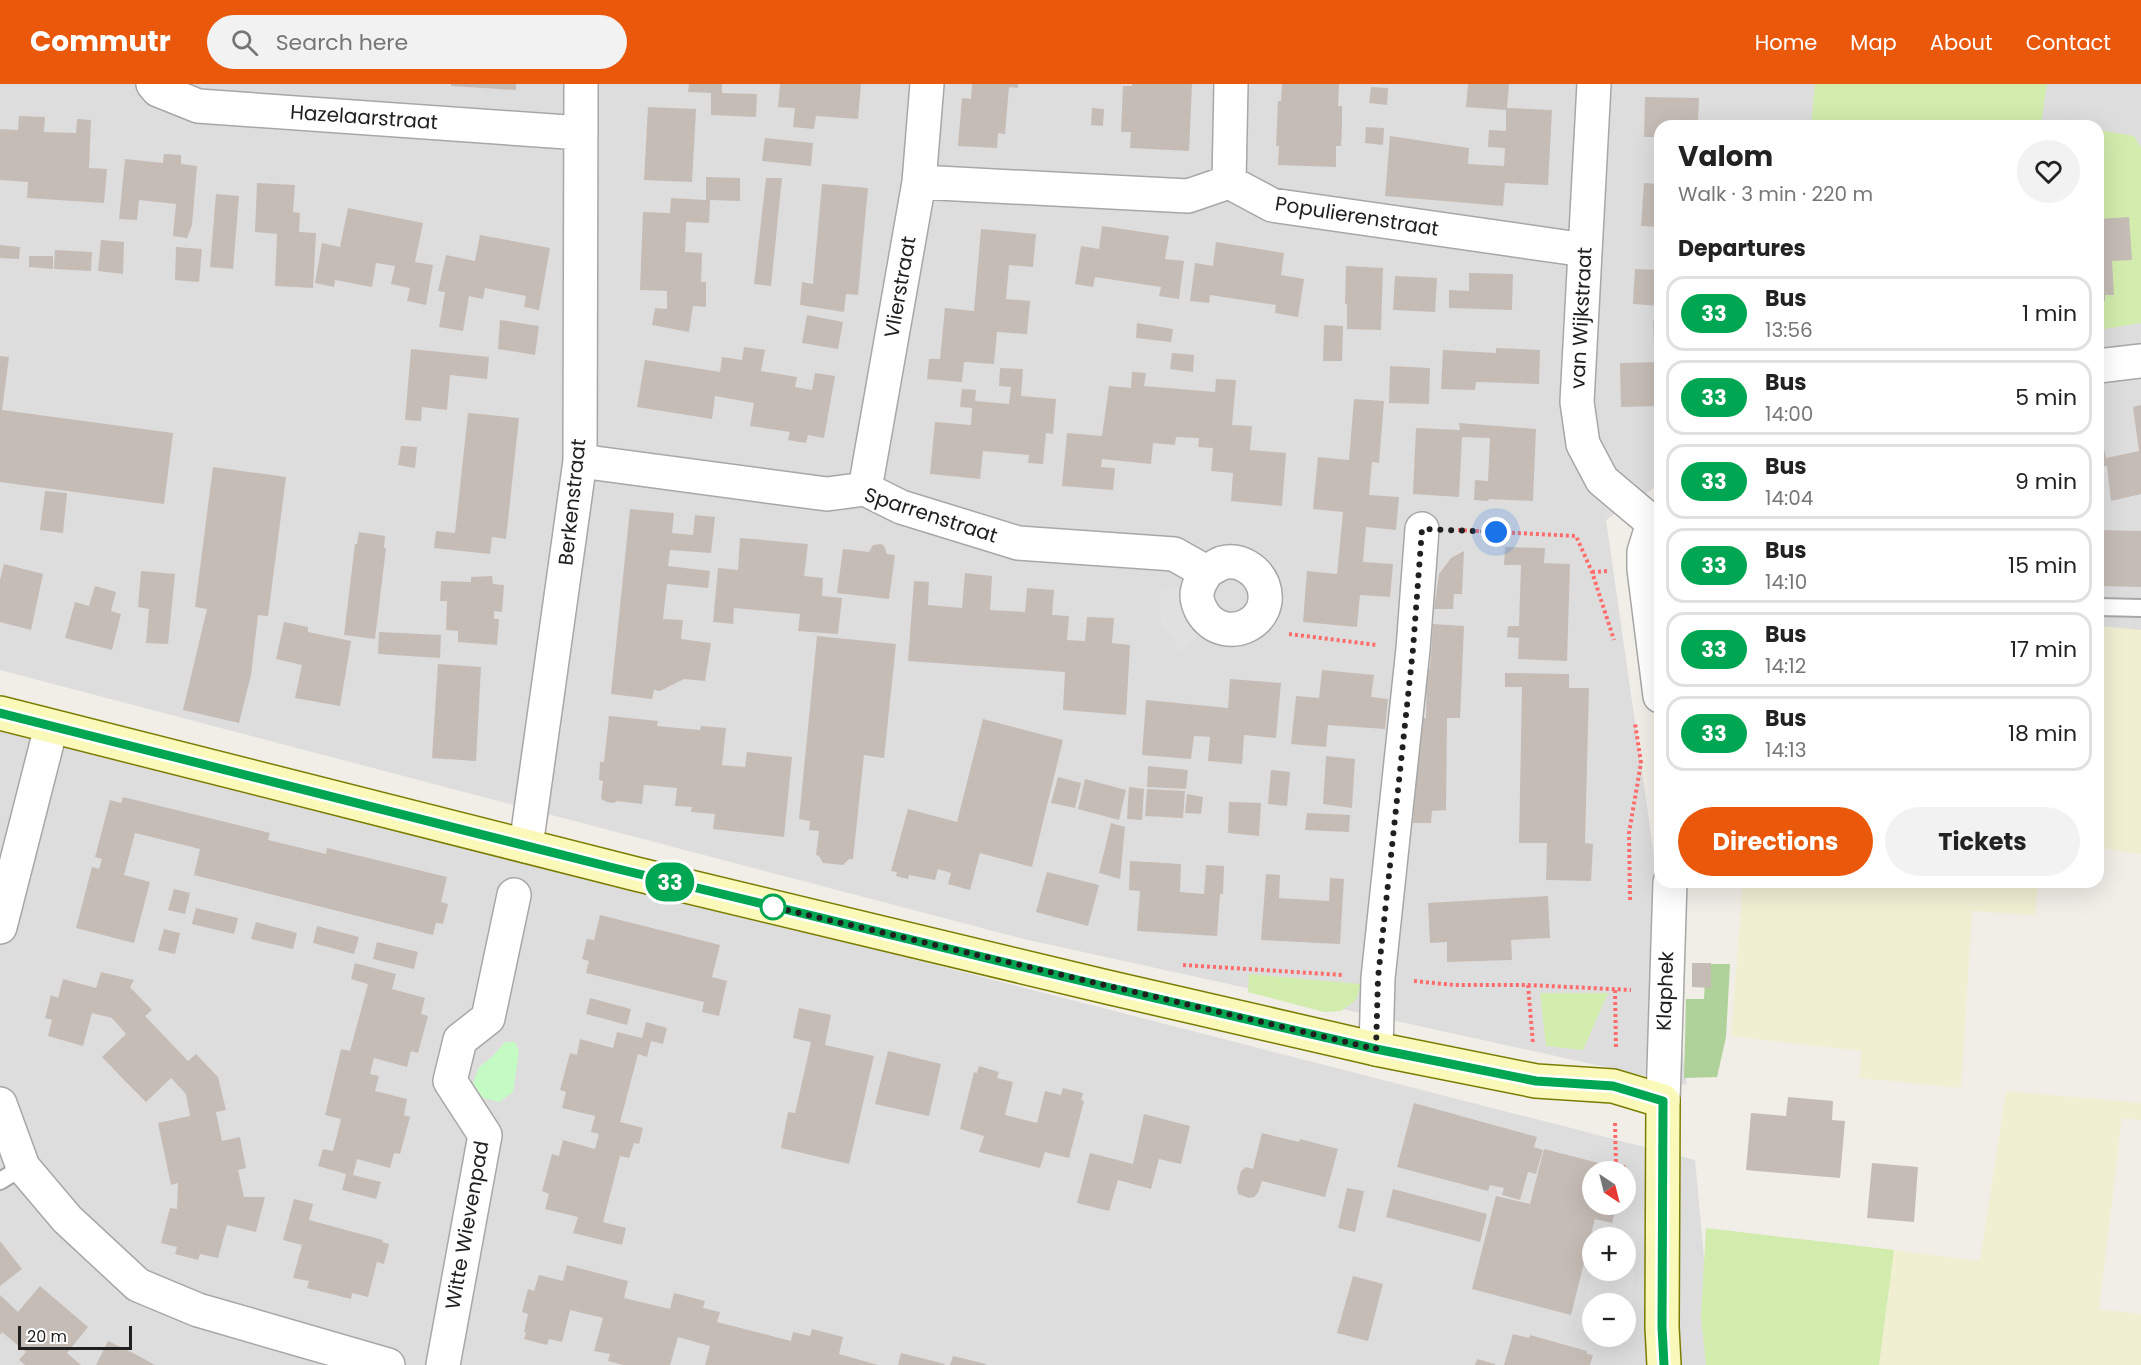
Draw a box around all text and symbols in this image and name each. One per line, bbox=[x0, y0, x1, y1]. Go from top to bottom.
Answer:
search box bbox=[207, 15, 627, 69]
text: Commutr bbox=[30, 22, 171, 61]
icon: search bbox=[228, 26, 261, 59]
text: Search here bbox=[276, 27, 408, 58]
text: Home bbox=[1755, 28, 1817, 57]
text: Map bbox=[1850, 28, 1897, 57]
text: About bbox=[1930, 28, 1993, 57]
text: Contact bbox=[2026, 28, 2111, 57]
street label: Hazelaarstraat bbox=[289, 98, 439, 136]
text: Valom bbox=[1678, 137, 1773, 176]
button: heart bbox=[2017, 140, 2080, 203]
text: Walk · 3 min · 220 m bbox=[1678, 180, 1873, 208]
street label: Populierenstraat bbox=[1273, 189, 1441, 243]
text: Departures bbox=[1678, 233, 1806, 264]
street label: Vlierstraat bbox=[877, 234, 923, 340]
street label: van Wijkstraat bbox=[1563, 246, 1599, 390]
text: Bus bbox=[1765, 283, 1807, 314]
text: 1 min bbox=[2022, 298, 2077, 329]
text: 33 bbox=[1701, 299, 1727, 328]
text: 13:56 bbox=[1765, 316, 1813, 344]
text: Bus bbox=[1765, 367, 1807, 398]
text: 5 min bbox=[2015, 382, 2077, 413]
text: 33 bbox=[1701, 383, 1727, 412]
text: 14:00 bbox=[1765, 400, 1813, 428]
street label: Berkenstraat bbox=[551, 437, 593, 567]
text: Bus bbox=[1765, 451, 1807, 482]
text: 9 min bbox=[2015, 466, 2077, 497]
text: 33 bbox=[1701, 467, 1727, 496]
street label: Sparrenstraat bbox=[861, 480, 1001, 550]
text: 14:04 bbox=[1765, 484, 1813, 512]
your location bbox=[1481, 517, 1511, 547]
text: Bus bbox=[1765, 535, 1807, 566]
text: 15 min bbox=[2008, 550, 2077, 581]
text: 33 bbox=[1701, 551, 1727, 580]
text: 14:10 bbox=[1765, 568, 1807, 596]
text: Bus bbox=[1765, 619, 1807, 650]
text: 17 min bbox=[2010, 634, 2077, 665]
text: 33 bbox=[1701, 635, 1727, 664]
text: 14:12 bbox=[1765, 652, 1806, 680]
text: Bus bbox=[1765, 703, 1807, 734]
text: 18 min bbox=[2008, 718, 2077, 749]
text: 33 bbox=[1701, 719, 1727, 748]
text: 14:13 bbox=[1765, 736, 1806, 764]
button: Directions bbox=[1678, 807, 1873, 876]
button: Tickets bbox=[1885, 807, 2080, 876]
line badge: 33 bbox=[643, 862, 697, 902]
text: 33 bbox=[657, 868, 683, 897]
unlabelled marker bbox=[760, 894, 786, 920]
street label: Klaphek bbox=[1650, 950, 1680, 1031]
street label: Witte Wievenpad bbox=[438, 1139, 496, 1311]
north arrow bbox=[1582, 1161, 1636, 1215]
map controls bbox=[1582, 1161, 1636, 1347]
button: + bbox=[1582, 1227, 1636, 1281]
button: − bbox=[1582, 1293, 1636, 1347]
scale bar bbox=[18, 1323, 132, 1350]
text: 20 m bbox=[27, 1325, 67, 1348]

